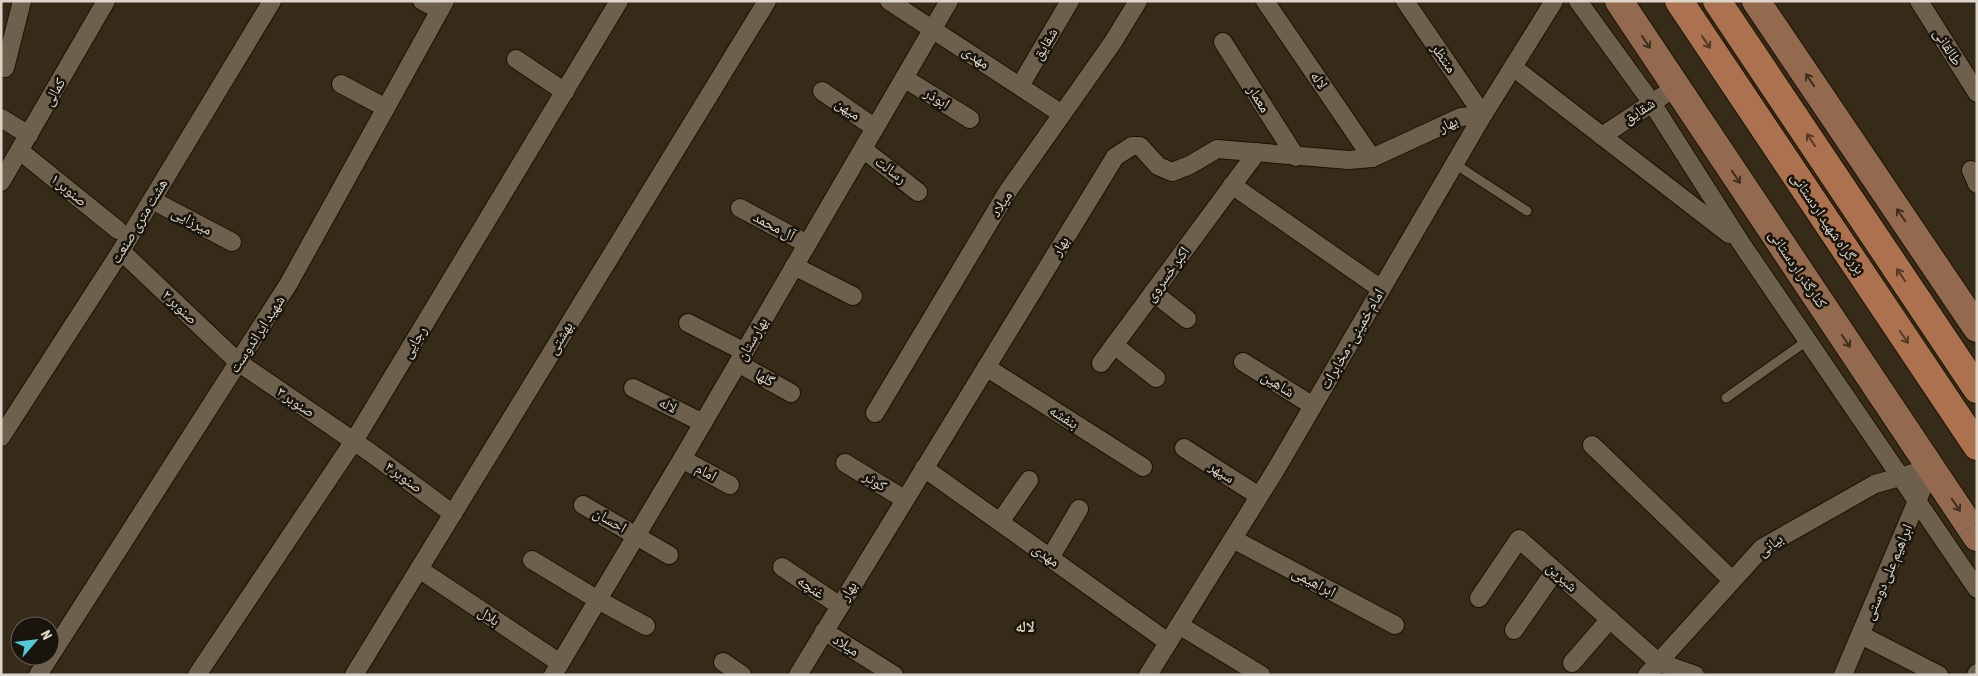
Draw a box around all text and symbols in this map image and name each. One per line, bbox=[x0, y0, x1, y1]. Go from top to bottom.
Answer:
street label: شقایق bbox=[1028, 25, 1062, 64]
street label: طالقانی bbox=[1929, 25, 1967, 70]
one-way arrow bbox=[1702, 34, 1712, 48]
one-way arrow bbox=[1641, 35, 1651, 49]
street label: منتظر bbox=[1427, 39, 1461, 76]
street label: مهدی bbox=[958, 41, 993, 73]
street label: لاله bbox=[1307, 68, 1331, 92]
one-way arrow bbox=[1805, 74, 1815, 88]
street label: کمالی bbox=[39, 75, 70, 110]
street label: معمار bbox=[1243, 81, 1274, 116]
street label: ابوذر bbox=[920, 83, 953, 113]
street label: میهن bbox=[831, 94, 864, 125]
street label: شقایق bbox=[1620, 94, 1659, 129]
street label: بهار bbox=[1434, 112, 1461, 137]
one-way arrow bbox=[1806, 133, 1816, 147]
street label: رسالت bbox=[872, 152, 911, 188]
street label: بزرگراه شهید اردستانی bbox=[1786, 169, 1869, 278]
street label: صنوبر ۱ bbox=[47, 170, 91, 210]
one-way arrow bbox=[1731, 170, 1741, 184]
street label: هشت متری صنعت bbox=[107, 175, 172, 267]
street label: میلاد bbox=[986, 187, 1015, 220]
street label: میرزایی bbox=[168, 203, 215, 240]
street label: آل محمد bbox=[750, 208, 799, 246]
one-way arrow bbox=[1895, 208, 1906, 222]
street label: کنارگذر اردستانی bbox=[1764, 226, 1831, 312]
street label: بهار bbox=[1047, 233, 1073, 260]
street label: اکبر خسروی bbox=[1141, 243, 1194, 306]
one-way arrow bbox=[1896, 268, 1907, 282]
street label: امام خمینی - مخابرات bbox=[1316, 285, 1389, 393]
street label: صنوبر ۲ bbox=[159, 286, 201, 328]
street label: شهید ایراندوست bbox=[225, 292, 289, 376]
street label: بهارستان bbox=[732, 314, 772, 364]
street label: بهشتی bbox=[543, 318, 578, 358]
street label: رجایی bbox=[397, 322, 432, 362]
one-way arrow bbox=[1899, 329, 1909, 343]
one-way arrow bbox=[1841, 334, 1851, 348]
street label: گلها bbox=[752, 365, 778, 391]
street label: شاهین bbox=[1258, 367, 1298, 402]
street label: صنوبر ۳ bbox=[273, 383, 319, 421]
street label: لاله bbox=[657, 393, 680, 416]
street label: بنفشه bbox=[1046, 401, 1082, 432]
street label: صنوبر ۴ bbox=[382, 457, 426, 497]
street label: سپهر bbox=[1205, 457, 1238, 487]
street label: امام bbox=[692, 459, 720, 486]
street label: کوثر bbox=[859, 466, 890, 495]
one-way arrow bbox=[1950, 498, 1961, 512]
street label: احسان bbox=[590, 503, 630, 538]
street label: ابراهیم علی دوستی bbox=[1860, 521, 1917, 623]
street label: بیانی bbox=[1753, 530, 1787, 561]
street label: مهدی bbox=[1028, 539, 1063, 572]
street label: شیرین bbox=[1542, 559, 1581, 596]
street label: ابراهیمی bbox=[1289, 563, 1339, 602]
street label: غنچه bbox=[794, 572, 828, 603]
street label: بهار bbox=[835, 578, 861, 605]
street label: بلال bbox=[474, 602, 503, 630]
north arrow bbox=[10, 616, 60, 666]
district label: لاله bbox=[1015, 617, 1035, 635]
text: N bbox=[37, 627, 55, 642]
street label: میلاد bbox=[830, 630, 863, 659]

